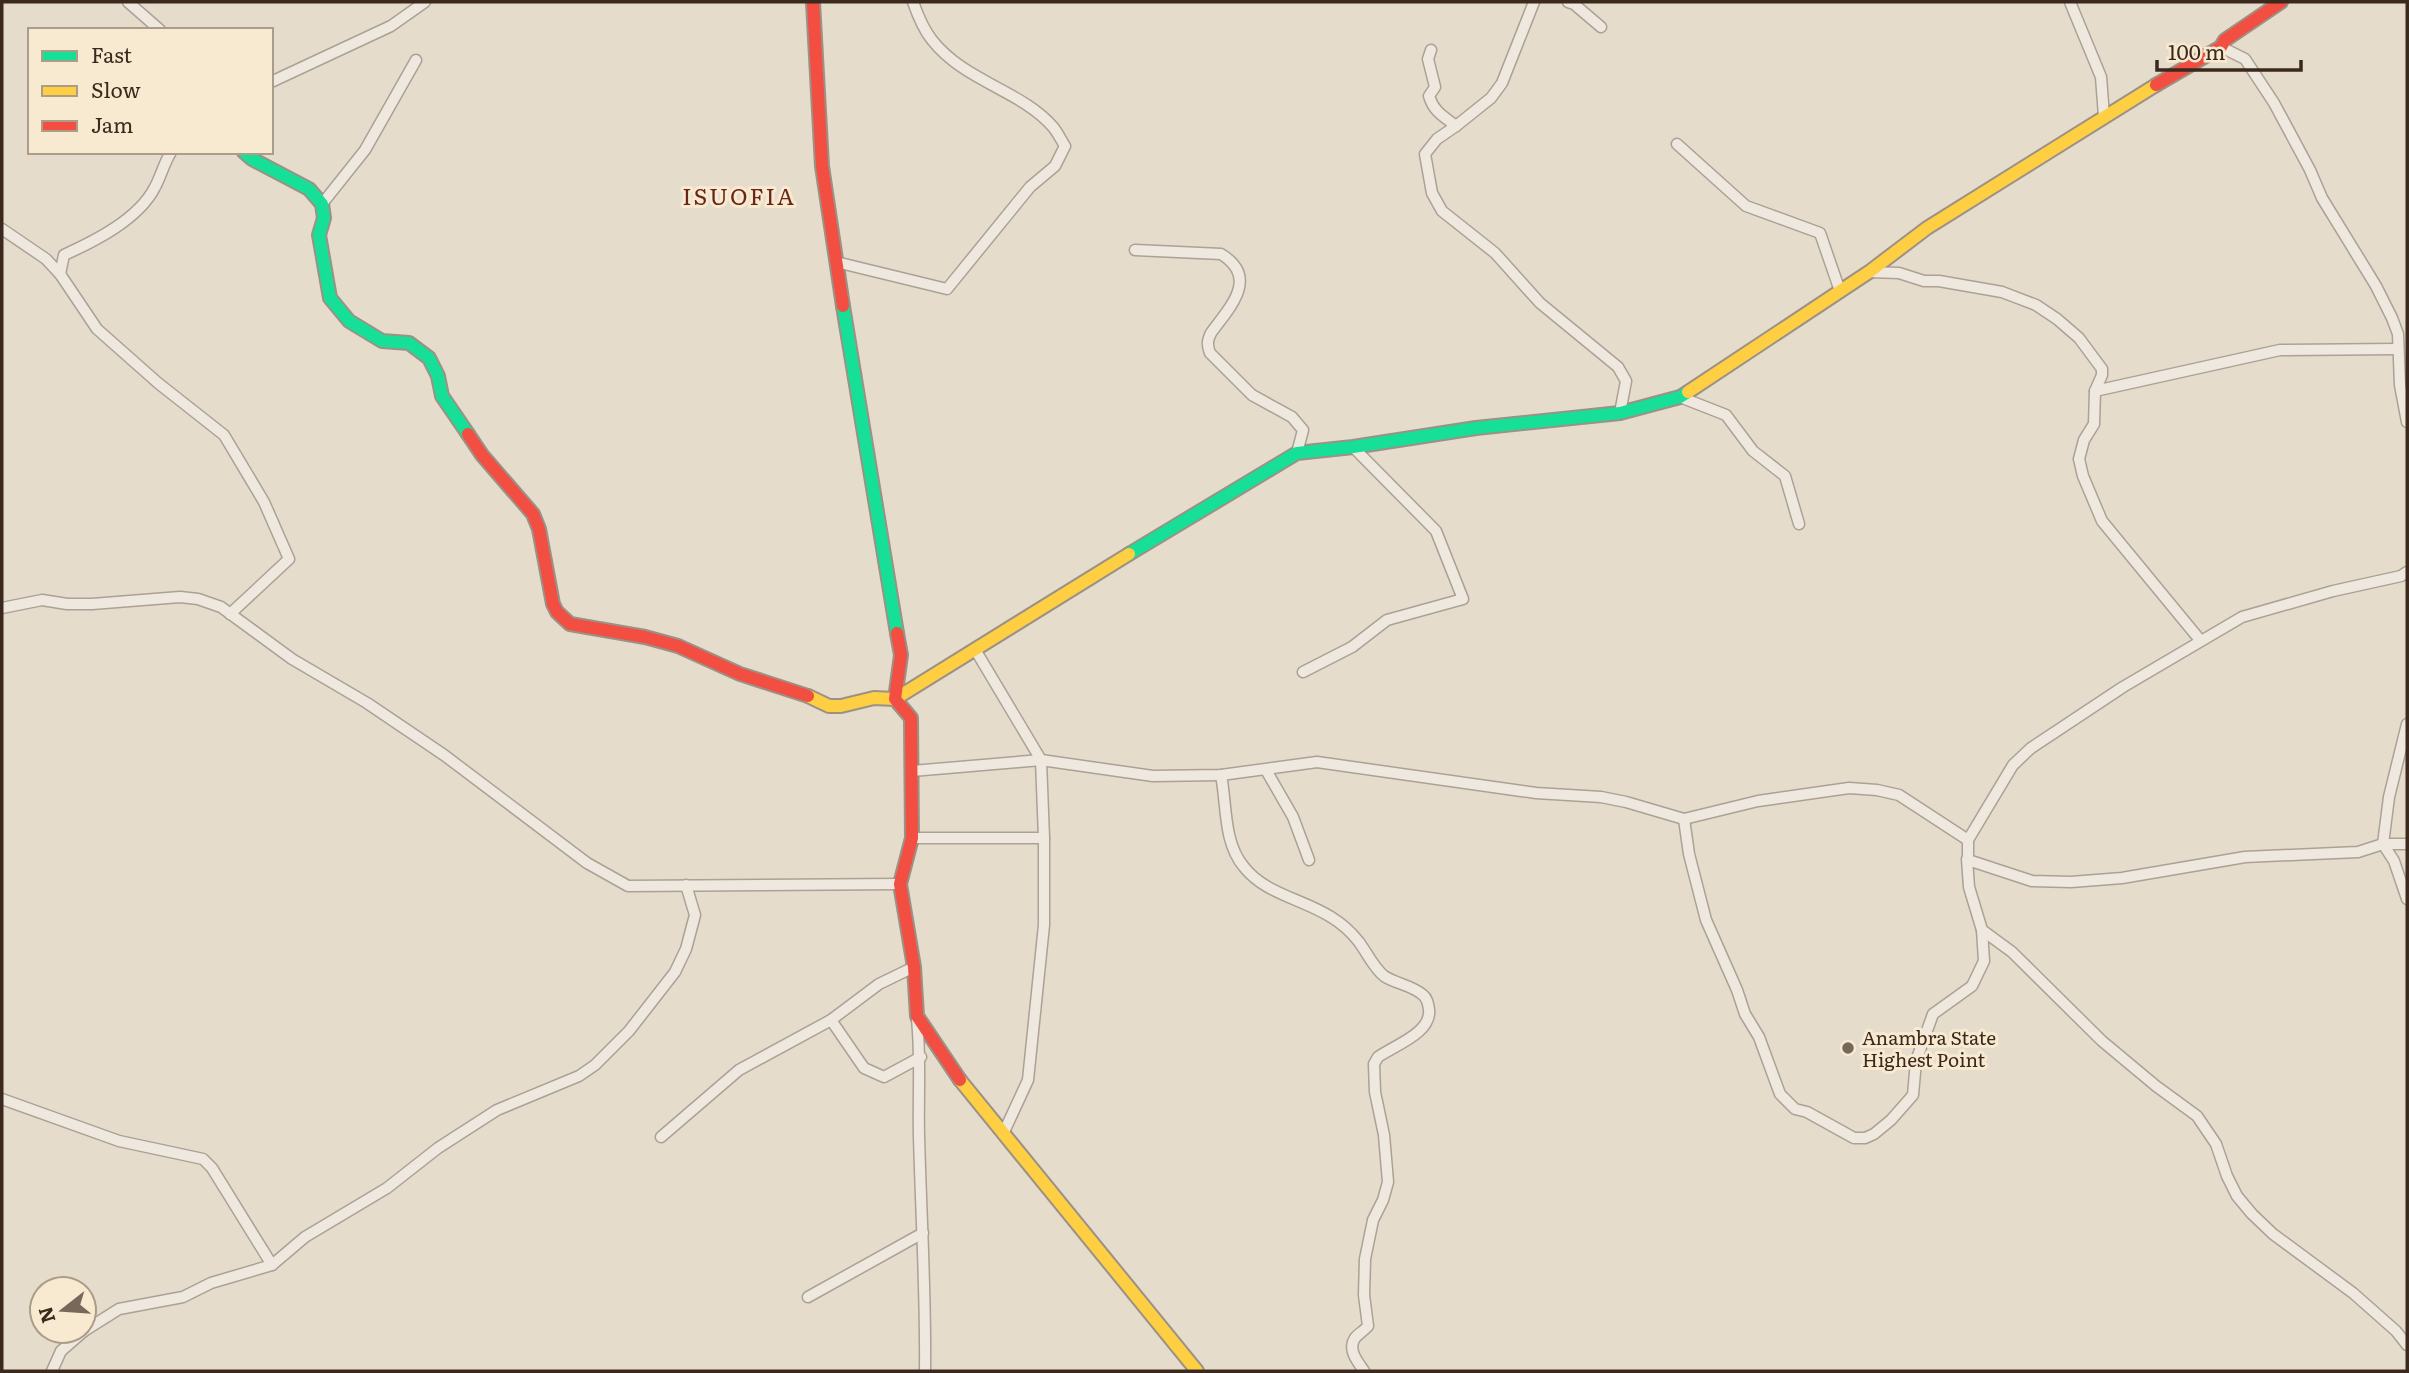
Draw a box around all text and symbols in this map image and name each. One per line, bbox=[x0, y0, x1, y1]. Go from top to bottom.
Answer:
legend bbox=[28, 28, 273, 154]
scale bar bbox=[2157, 28, 2300, 72]
text: 100 m bbox=[2168, 35, 2225, 66]
text: Fast bbox=[91, 38, 132, 69]
text: Slow bbox=[91, 73, 141, 104]
text: Jam bbox=[91, 108, 133, 139]
district label: ISUOFIA bbox=[682, 178, 796, 212]
place label: Anambra State Highest Point bbox=[1862, 1023, 1996, 1073]
marker: Anambra State Highest Point bbox=[1840, 1040, 1856, 1056]
north arrow bbox=[28, 1275, 98, 1345]
text: N bbox=[30, 1303, 62, 1327]

